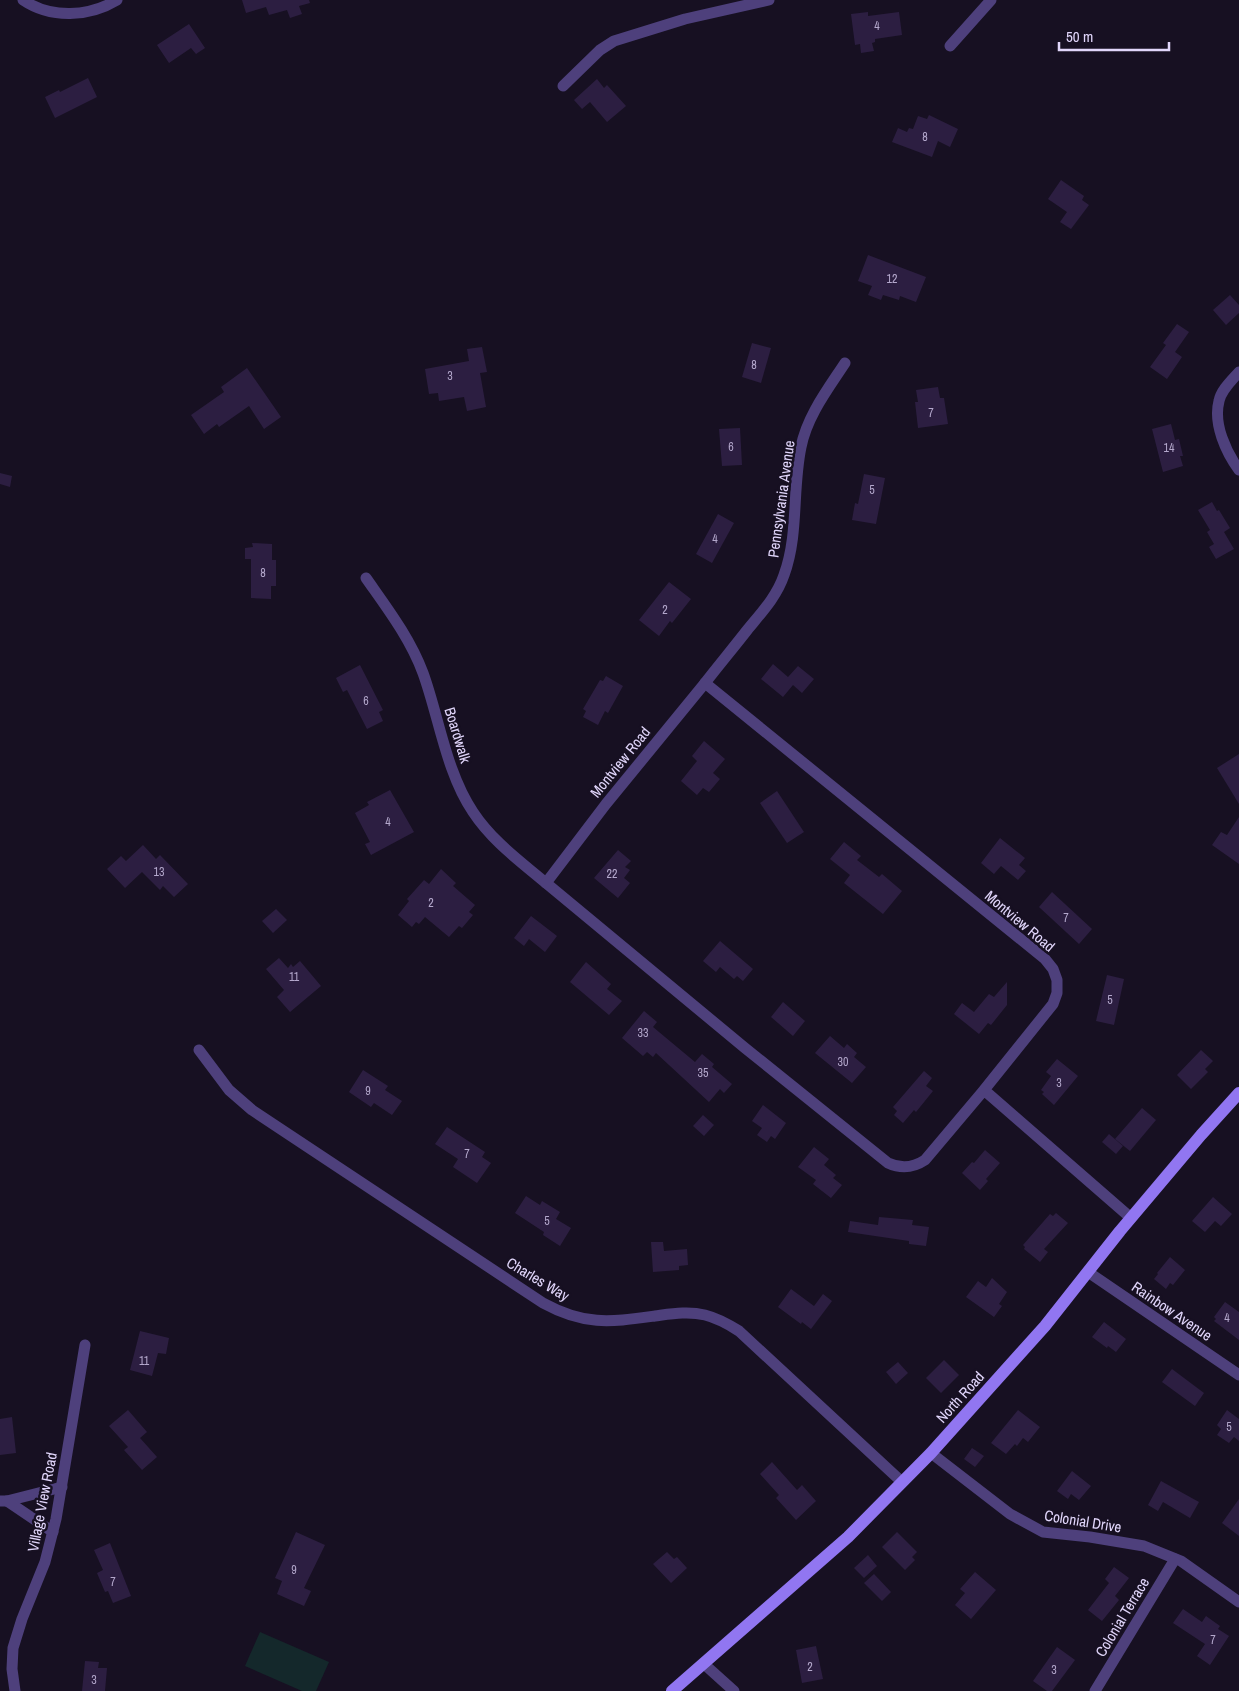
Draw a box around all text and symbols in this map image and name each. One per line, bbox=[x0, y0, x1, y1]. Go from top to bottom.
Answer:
house number: 4 bbox=[874, 18, 880, 34]
scale bar bbox=[1059, 20, 1169, 52]
text: 50 m bbox=[1066, 26, 1093, 47]
house number: 8 bbox=[922, 129, 928, 145]
house number: 12 bbox=[887, 271, 897, 287]
house number: 8 bbox=[751, 357, 757, 373]
house number: 3 bbox=[447, 368, 453, 384]
house number: 7 bbox=[928, 405, 934, 421]
house number: 6 bbox=[728, 439, 734, 455]
street label: Pennsylvania Avenue bbox=[762, 439, 800, 559]
house number: 14 bbox=[1164, 440, 1175, 456]
house number: 5 bbox=[869, 482, 875, 498]
house number: 4 bbox=[712, 531, 718, 547]
house number: 8 bbox=[260, 565, 266, 581]
house number: 2 bbox=[662, 602, 668, 618]
house number: 6 bbox=[363, 693, 369, 709]
street label: Boardwalk bbox=[440, 704, 477, 766]
street label: Montview Road bbox=[585, 722, 655, 802]
house number: 4 bbox=[385, 814, 391, 830]
house number: 13 bbox=[154, 864, 164, 880]
house number: 22 bbox=[607, 866, 617, 882]
street label: Montview Road bbox=[981, 885, 1059, 957]
house number: 2 bbox=[428, 895, 434, 911]
house number: 7 bbox=[1063, 910, 1069, 926]
house number: 11 bbox=[289, 969, 300, 985]
house number: 5 bbox=[1107, 992, 1113, 1008]
house number: 33 bbox=[638, 1025, 648, 1041]
house number: 30 bbox=[838, 1054, 848, 1070]
house number: 35 bbox=[698, 1065, 709, 1081]
house number: 3 bbox=[1056, 1075, 1062, 1091]
house number: 9 bbox=[365, 1083, 371, 1099]
house number: 7 bbox=[464, 1146, 470, 1162]
house number: 5 bbox=[544, 1213, 550, 1229]
street label: Charles Way bbox=[503, 1252, 574, 1306]
street label: Rainbow Avenue bbox=[1128, 1276, 1216, 1346]
house number: 4 bbox=[1224, 1310, 1230, 1326]
house number: 11 bbox=[139, 1353, 150, 1369]
street label: North Road bbox=[931, 1367, 989, 1427]
house number: 5 bbox=[1226, 1419, 1232, 1435]
street label: Village View Road bbox=[22, 1451, 62, 1553]
street label: Colonial Drive bbox=[1043, 1505, 1123, 1537]
house number: 9 bbox=[291, 1562, 297, 1578]
street label: Colonial Terrace bbox=[1090, 1573, 1154, 1661]
house number: 7 bbox=[110, 1574, 116, 1590]
house number: 7 bbox=[1210, 1632, 1216, 1648]
house number: 2 bbox=[807, 1659, 813, 1675]
house number: 3 bbox=[1051, 1662, 1057, 1678]
house number: 3 bbox=[91, 1672, 97, 1688]

